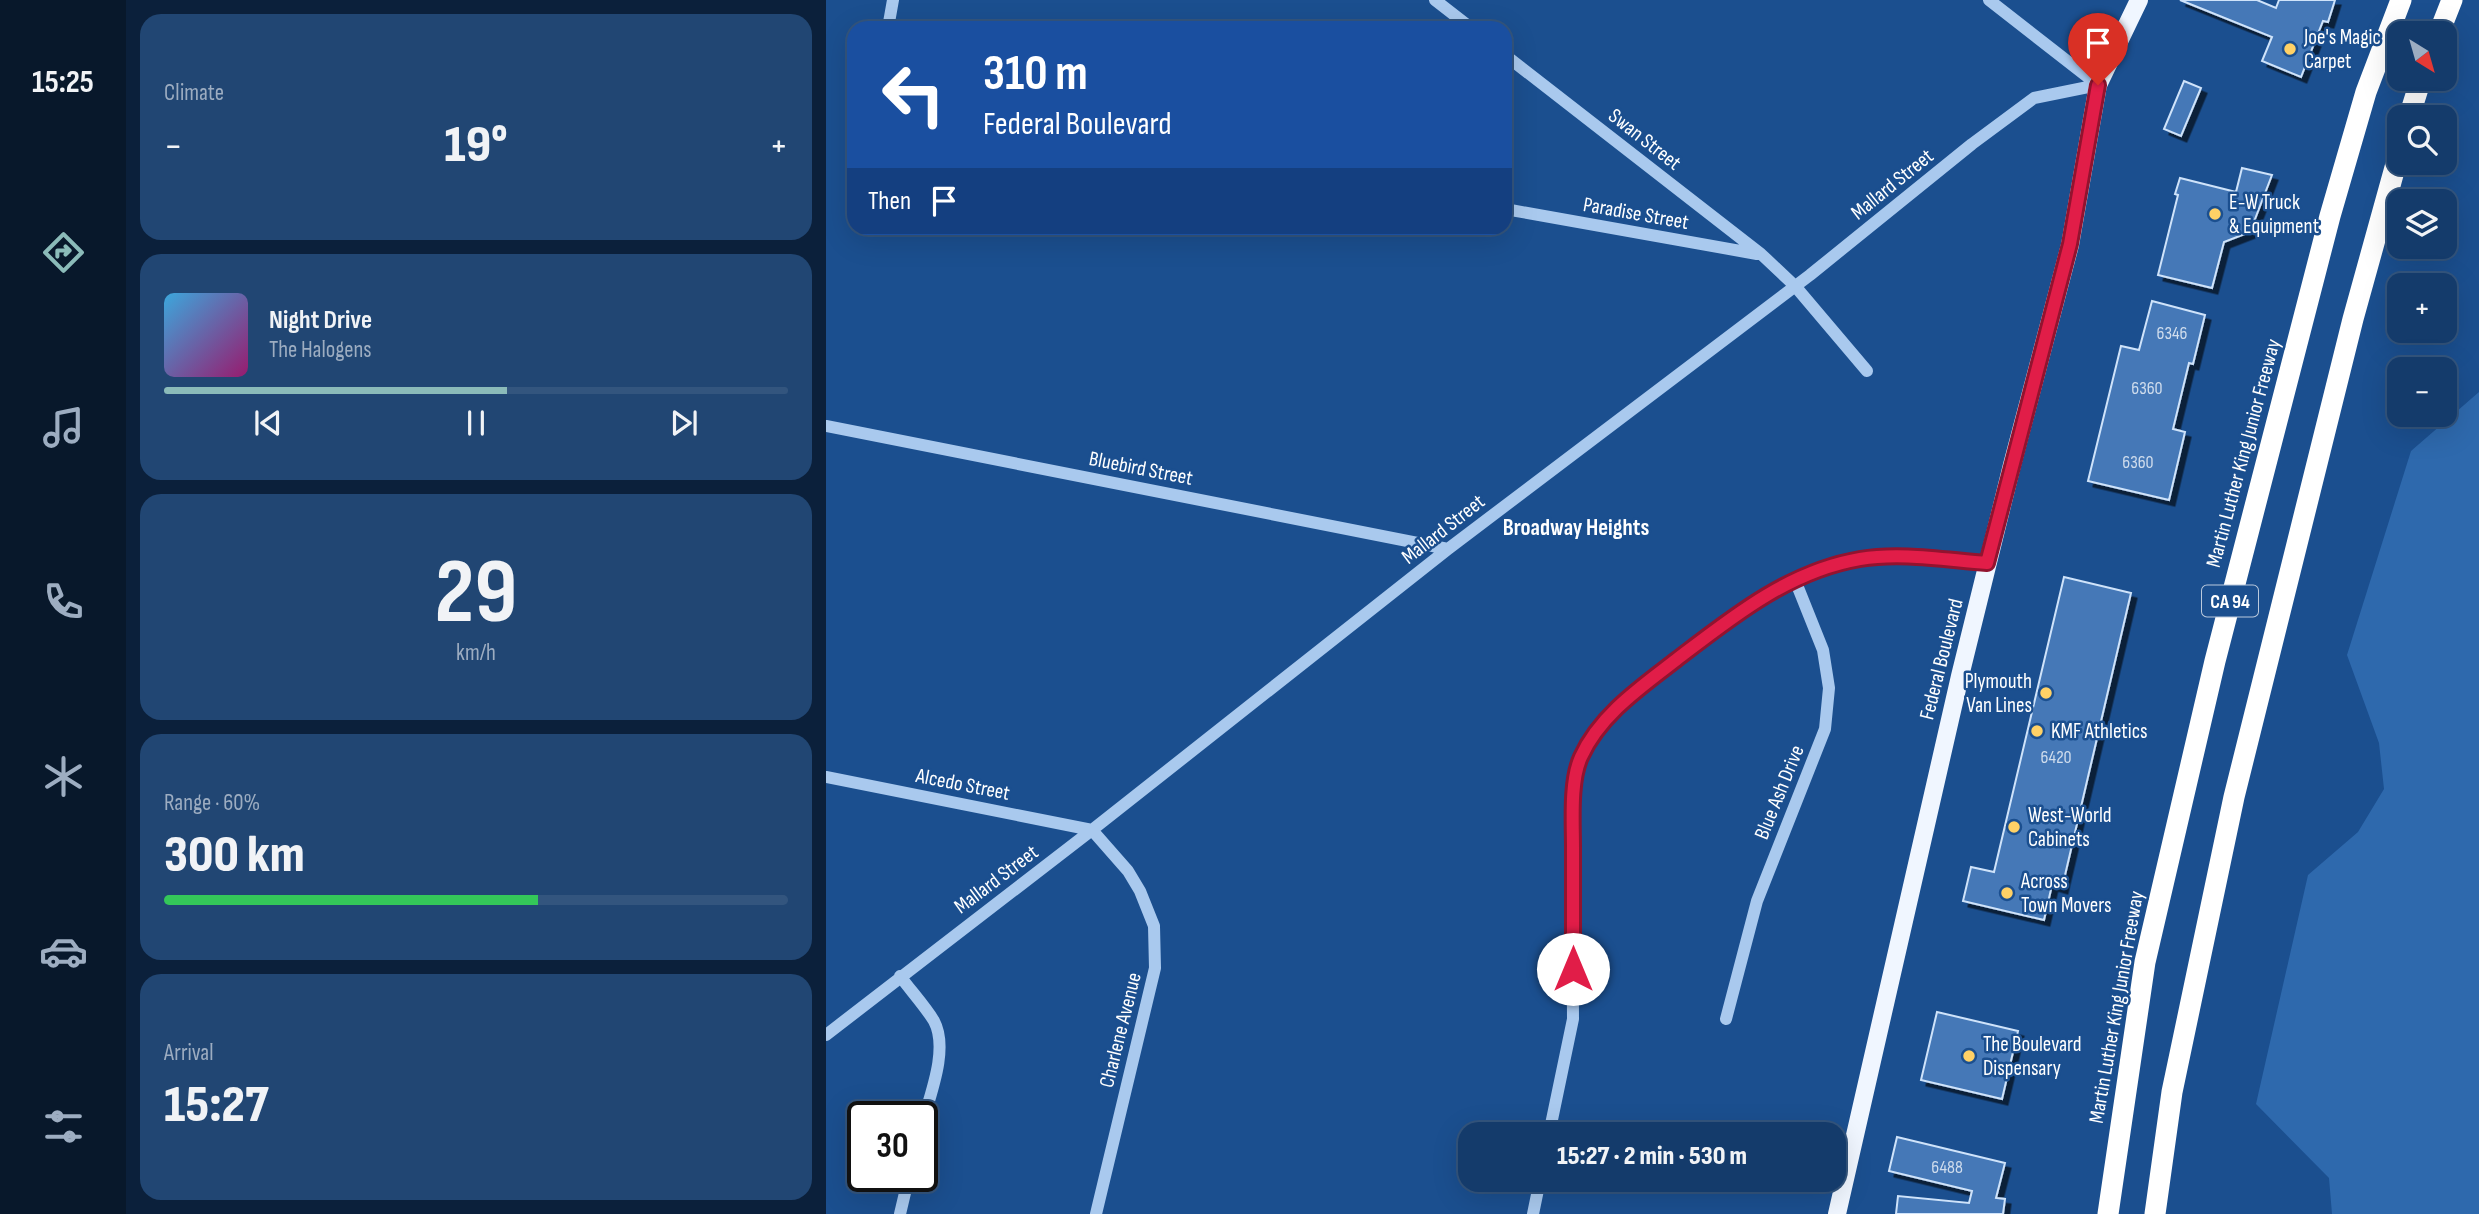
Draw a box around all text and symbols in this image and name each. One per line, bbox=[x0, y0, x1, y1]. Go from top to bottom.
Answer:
pin bbox=[2068, 13, 2128, 85]
north arrow bbox=[2387, 21, 2457, 91]
map controls bbox=[2387, 21, 2457, 427]
icon: arrive bbox=[2079, 24, 2117, 62]
place label: Joe's Magic Carpet bbox=[2303, 25, 2381, 74]
marker: Joe's Magic Carpet bbox=[2282, 41, 2298, 57]
text: 310 m bbox=[983, 45, 1088, 104]
icon: left bbox=[868, 49, 959, 140]
text: 15:25 bbox=[32, 63, 94, 102]
text: Climate bbox=[164, 79, 224, 107]
street label: Swan Street bbox=[1603, 103, 1686, 175]
text: Federal Boulevard bbox=[983, 105, 1172, 144]
button: search bbox=[2387, 105, 2457, 175]
text: 19° bbox=[444, 114, 508, 177]
text: − bbox=[164, 124, 183, 169]
text: + bbox=[769, 124, 788, 169]
street label: Mallard Street bbox=[1846, 144, 1938, 225]
icon: arrive bbox=[925, 182, 963, 220]
text: Then bbox=[868, 186, 911, 217]
button: layers bbox=[2387, 189, 2457, 259]
place label: E-W Truck & Equipment bbox=[2229, 190, 2319, 239]
street label: Paradise Street bbox=[1581, 192, 1691, 235]
marker: E-W Truck & Equipment bbox=[2207, 206, 2223, 222]
icon: directions bbox=[39, 228, 88, 277]
button: + bbox=[2387, 273, 2457, 343]
text: Night Drive bbox=[269, 305, 372, 336]
house number: 6346 bbox=[2157, 323, 2188, 344]
text: The Halogens bbox=[269, 336, 372, 364]
street label: Martin Luther King Junior Freeway bbox=[2201, 336, 2286, 570]
button: − bbox=[2387, 357, 2457, 427]
house number: 6360 bbox=[2131, 378, 2163, 399]
icon: music bbox=[39, 403, 88, 452]
icon: previous bbox=[249, 404, 287, 442]
icon: pause bbox=[457, 404, 495, 442]
icon: next bbox=[665, 404, 703, 442]
street label: Bluebird Street bbox=[1087, 446, 1195, 491]
house number: 6360 bbox=[2122, 452, 2154, 473]
street label: Mallard Street bbox=[1397, 489, 1490, 570]
district label: Broadway Heights bbox=[1503, 514, 1649, 542]
text: 29 bbox=[435, 539, 518, 648]
icon: phone bbox=[39, 577, 88, 626]
road number: CA 94 bbox=[2202, 586, 2258, 616]
street label: Federal Boulevard bbox=[1914, 596, 1969, 722]
text: km/h bbox=[456, 639, 496, 667]
place label: Plymouth Van Lines bbox=[1965, 669, 2032, 718]
marker: Plymouth Van Lines bbox=[2038, 685, 2054, 701]
place label: KMF Athletics bbox=[2051, 719, 2148, 744]
marker: KMF Athletics bbox=[2029, 723, 2045, 739]
street label: Blue Ash Drive bbox=[1749, 741, 1810, 843]
house number: 6420 bbox=[2040, 747, 2072, 768]
icon: climate bbox=[39, 752, 88, 801]
street label: Alcedo Street bbox=[913, 763, 1012, 806]
text: Range · 60% bbox=[164, 789, 260, 817]
place label: West-World Cabinets bbox=[2028, 803, 2112, 852]
marker: West-World Cabinets bbox=[2006, 819, 2022, 835]
text: 300 km bbox=[164, 824, 305, 887]
street label: Mallard Street bbox=[949, 840, 1043, 919]
place label: Across Town Movers bbox=[2020, 869, 2112, 918]
marker: Across Town Movers bbox=[1999, 885, 2015, 901]
street label: Martin Luther King Junior Freeway bbox=[2084, 889, 2149, 1125]
icon: car bbox=[39, 927, 88, 976]
position arrow bbox=[1536, 932, 1610, 1006]
street label: Charlene Avenue bbox=[1094, 970, 1147, 1090]
place label: The Boulevard Dispensary bbox=[1983, 1032, 2082, 1081]
text: Arrival bbox=[164, 1039, 213, 1067]
marker: The Boulevard Dispensary bbox=[1961, 1048, 1977, 1064]
text: 15:27 bbox=[164, 1074, 268, 1137]
speed limit sign: 30 bbox=[847, 1101, 938, 1192]
icon: filters bbox=[39, 1102, 88, 1151]
text: 15:27 · 2 min · 530 m bbox=[1557, 1141, 1747, 1172]
house number: 6488 bbox=[1931, 1157, 1963, 1178]

